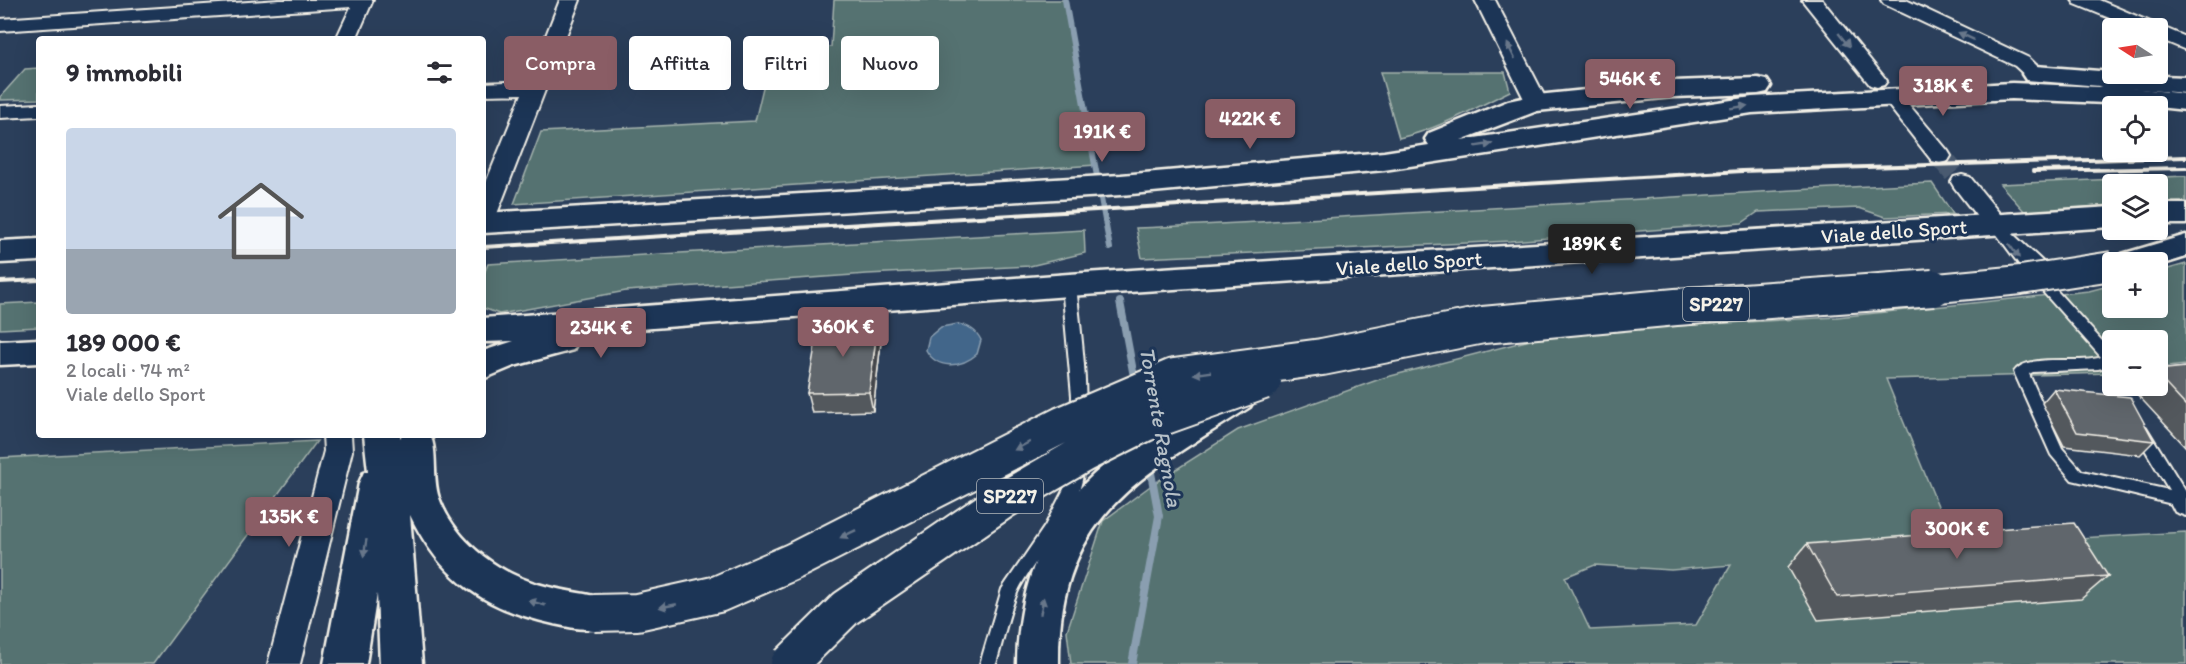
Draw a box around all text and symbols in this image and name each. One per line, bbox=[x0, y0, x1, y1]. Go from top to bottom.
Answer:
north arrow bbox=[2102, 18, 2168, 84]
map controls bbox=[2102, 18, 2168, 396]
one-way arrow bbox=[1958, 31, 1975, 40]
one-way arrow bbox=[1838, 32, 1851, 48]
chip: Compra bbox=[504, 36, 617, 90]
chip: Affitta bbox=[629, 36, 731, 90]
chip: Filtri bbox=[743, 36, 829, 90]
chip: Nuovo bbox=[841, 36, 939, 90]
one-way arrow bbox=[1506, 43, 1516, 60]
text: 9 immobili bbox=[66, 56, 182, 88]
icon: filters bbox=[423, 56, 456, 89]
pin: 546K € bbox=[1581, 59, 1679, 110]
text: 546K € bbox=[1599, 66, 1661, 90]
pin: 318K € bbox=[1894, 66, 1992, 117]
text: 318K € bbox=[1913, 73, 1973, 97]
button: locate bbox=[2102, 96, 2168, 162]
pin: 422K € bbox=[1201, 99, 1299, 150]
one-way arrow bbox=[1729, 102, 1748, 111]
text: 422K € bbox=[1219, 106, 1281, 130]
pin: 191K € bbox=[1053, 112, 1151, 163]
text: 191K € bbox=[1073, 119, 1131, 143]
one-way arrow bbox=[1474, 141, 1493, 150]
icon: home bbox=[207, 167, 315, 275]
button: layers bbox=[2102, 174, 2168, 240]
street label: Viale dello Sport bbox=[1820, 213, 1968, 249]
pin: 189K € bbox=[1543, 224, 1641, 275]
text: 189K € bbox=[1562, 231, 1622, 255]
one-way arrow bbox=[2008, 243, 2021, 259]
street label: Viale dello Sport bbox=[1335, 245, 1483, 281]
button: + bbox=[2102, 252, 2168, 318]
road number: SP227 bbox=[1683, 287, 1749, 321]
pin: 360K € bbox=[794, 307, 892, 358]
pin: 234K € bbox=[552, 308, 650, 359]
text: 360K € bbox=[812, 314, 874, 338]
text: 234K € bbox=[570, 315, 632, 339]
text: 189 000 € bbox=[66, 326, 181, 358]
button: − bbox=[2102, 330, 2168, 396]
water label: Torrente Ragnola bbox=[1134, 345, 1188, 510]
text: 2 locali · 74 m² bbox=[66, 358, 190, 382]
one-way arrow bbox=[1192, 369, 1211, 378]
text: Viale dello Sport bbox=[66, 382, 205, 406]
one-way arrow bbox=[1014, 441, 1031, 451]
road number: SP227 bbox=[977, 479, 1043, 513]
pin: 135K € bbox=[240, 497, 338, 548]
text: 135K € bbox=[259, 504, 319, 528]
pin: 300K € bbox=[1908, 509, 2006, 560]
text: 300K € bbox=[1925, 516, 1989, 540]
one-way arrow bbox=[840, 530, 857, 539]
one-way arrow bbox=[361, 538, 370, 557]
one-way arrow bbox=[1038, 596, 1047, 615]
one-way arrow bbox=[528, 598, 546, 607]
one-way arrow bbox=[658, 602, 677, 611]

